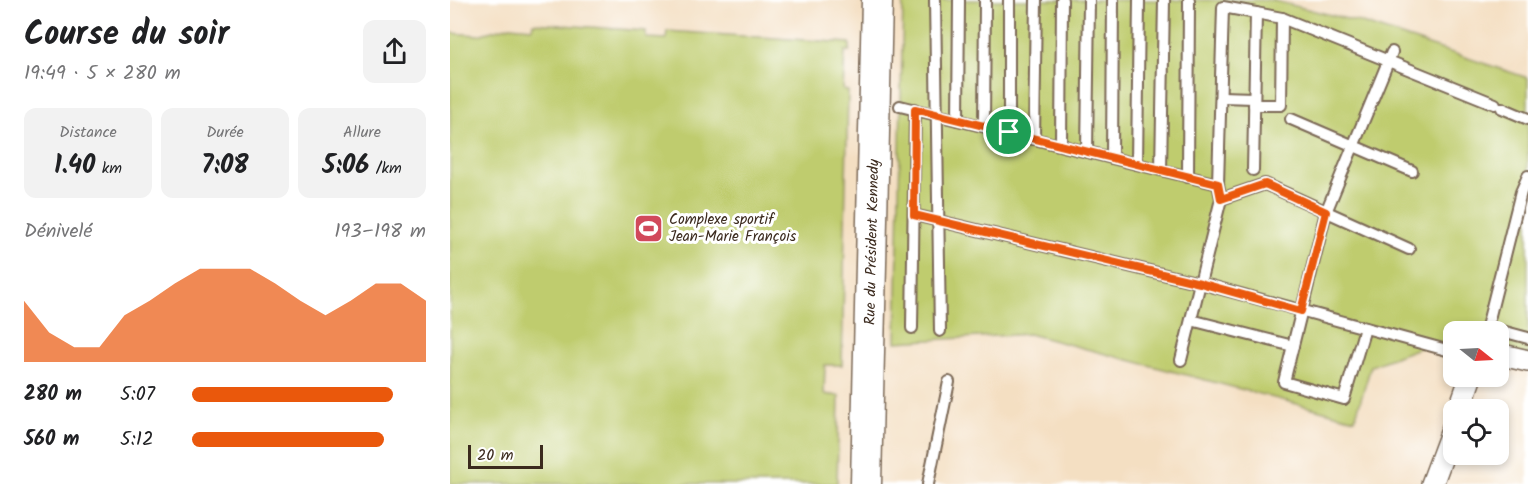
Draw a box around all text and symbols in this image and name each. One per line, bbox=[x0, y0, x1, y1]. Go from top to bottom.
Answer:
text: Course du soir bbox=[24, 9, 229, 62]
button: share bbox=[363, 20, 426, 83]
text: 19:49 · 5 × 280 m bbox=[24, 58, 181, 90]
pin bbox=[983, 106, 1034, 157]
icon: arrive bbox=[992, 115, 1025, 148]
text: Distance bbox=[59, 120, 117, 145]
text: Durée bbox=[206, 120, 244, 145]
text: Allure bbox=[343, 120, 381, 145]
text: 1.40 bbox=[54, 145, 95, 187]
text: 7:08 bbox=[201, 145, 249, 187]
text: 5:06 bbox=[322, 145, 369, 187]
text: km bbox=[95, 156, 122, 181]
text: /km bbox=[369, 156, 402, 181]
street label: Rue du Président Kennedy bbox=[859, 158, 886, 325]
place label: Complexe sportif Jean-Marie François bbox=[669, 208, 797, 249]
sports icon: Complexe sportif Jean-Marie François bbox=[632, 212, 664, 244]
text: Dénivelé bbox=[24, 216, 92, 248]
text: 193–198 m bbox=[334, 216, 426, 248]
north arrow bbox=[1443, 321, 1509, 387]
map controls bbox=[1443, 321, 1509, 465]
text: 280 m bbox=[24, 379, 82, 411]
text: 5:07 bbox=[120, 379, 155, 411]
button: locate bbox=[1443, 399, 1509, 465]
text: 560 m bbox=[24, 424, 79, 456]
text: 5:12 bbox=[120, 424, 154, 456]
scale bar bbox=[468, 442, 543, 470]
text: 20 m bbox=[477, 443, 513, 468]

